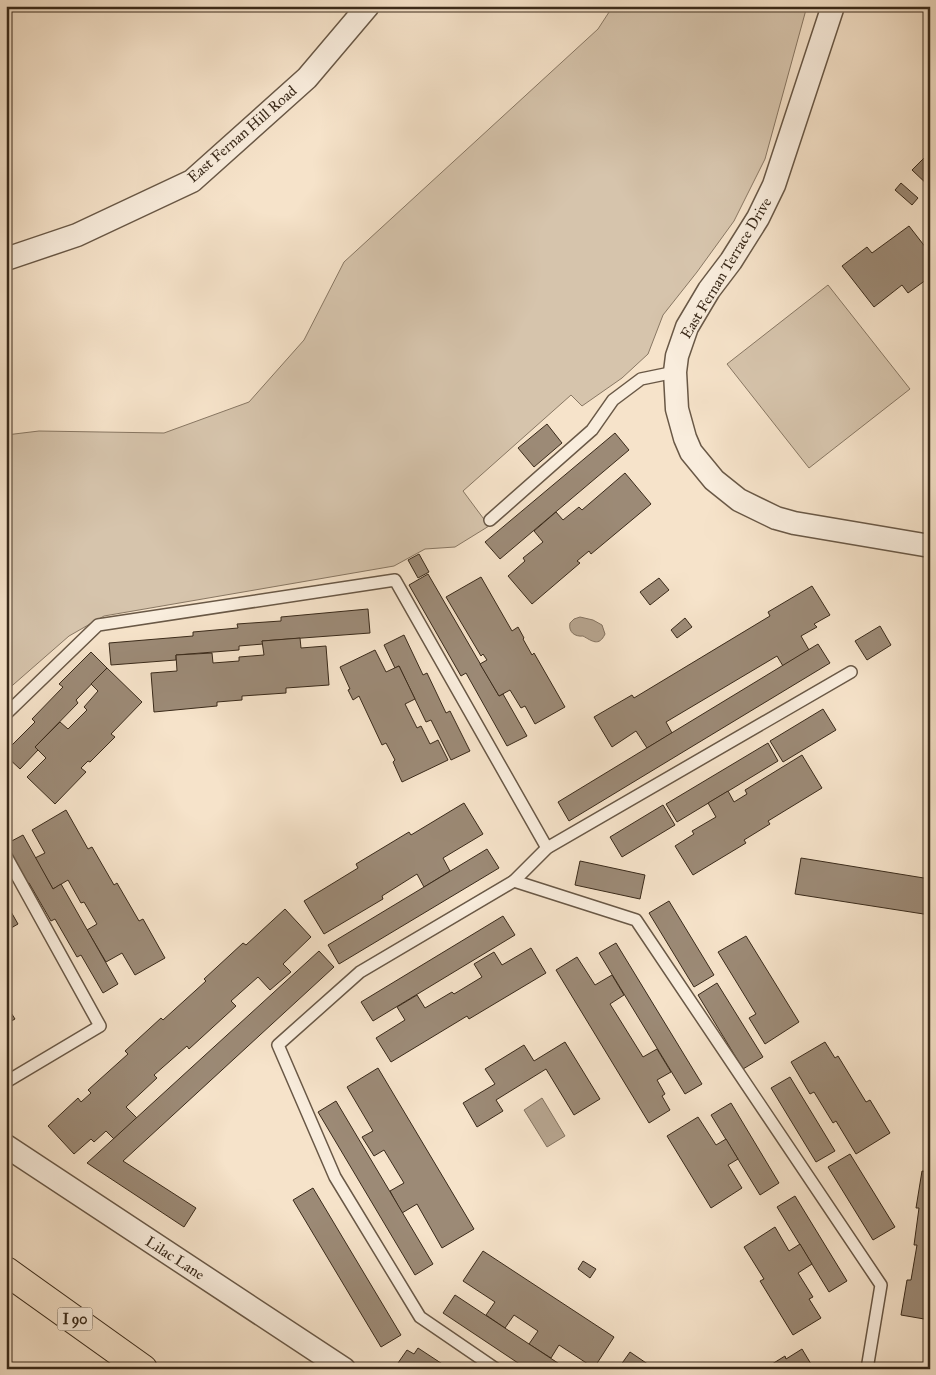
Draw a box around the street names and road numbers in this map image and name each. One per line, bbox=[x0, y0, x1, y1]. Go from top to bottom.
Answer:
street label: East Fernan Hill Road bbox=[184, 81, 301, 186]
street label: East Fernan Terrace Drive bbox=[677, 194, 775, 342]
street label: Lilac Lane bbox=[142, 1232, 208, 1284]
road number: I 90 bbox=[58, 1308, 92, 1330]

